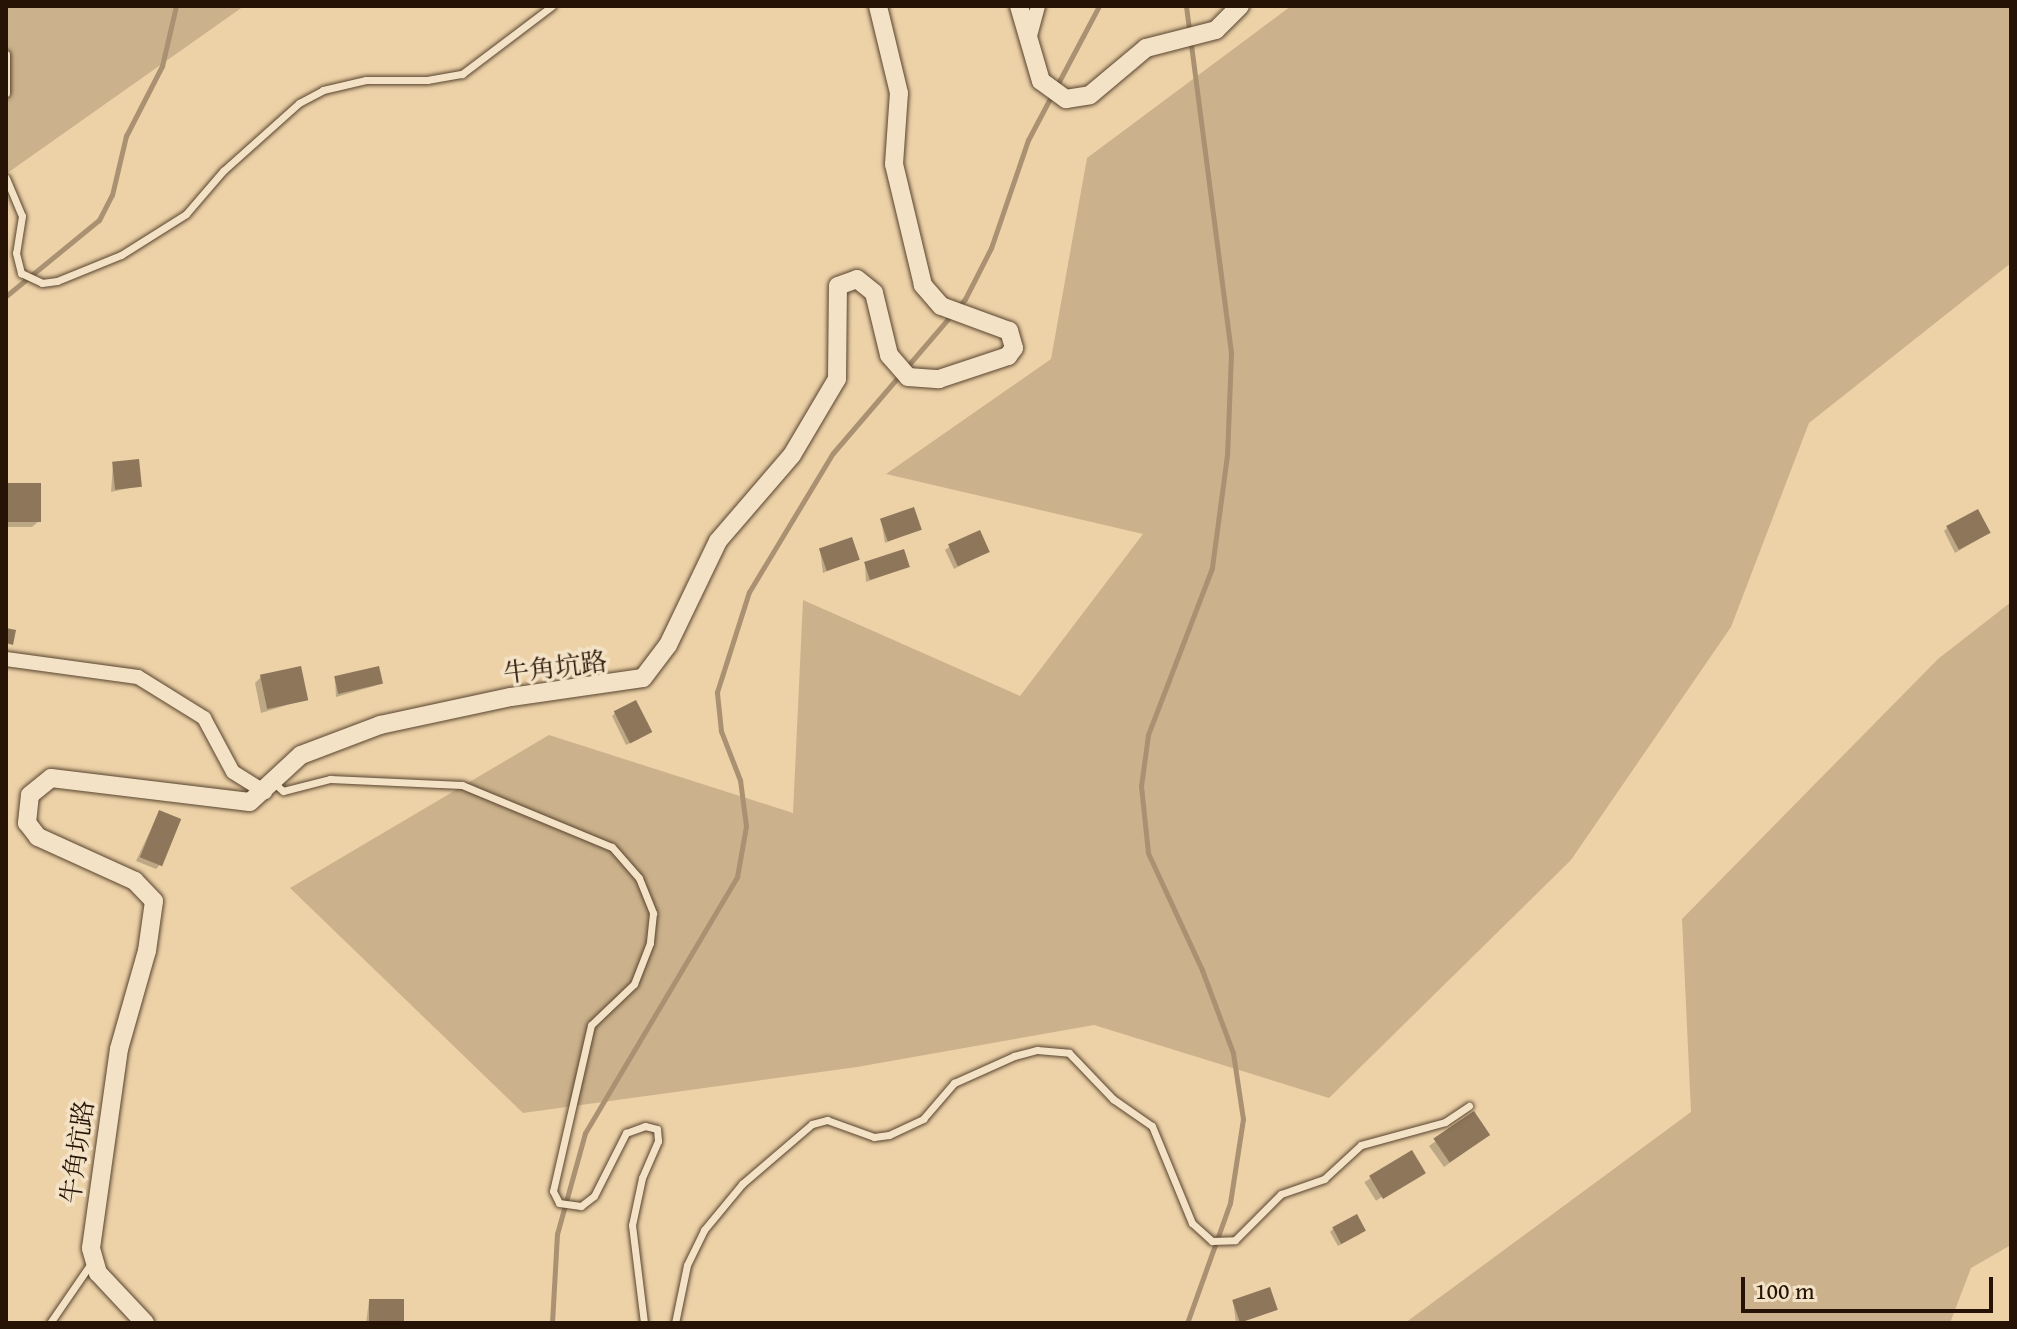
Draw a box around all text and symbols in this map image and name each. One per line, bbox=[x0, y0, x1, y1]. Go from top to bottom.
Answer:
street label: 牛角坑路 bbox=[501, 645, 609, 689]
street label: 牛角坑路 bbox=[54, 1098, 100, 1206]
scale bar bbox=[1745, 1261, 1997, 1311]
text: 100 m bbox=[1755, 1273, 1815, 1308]

